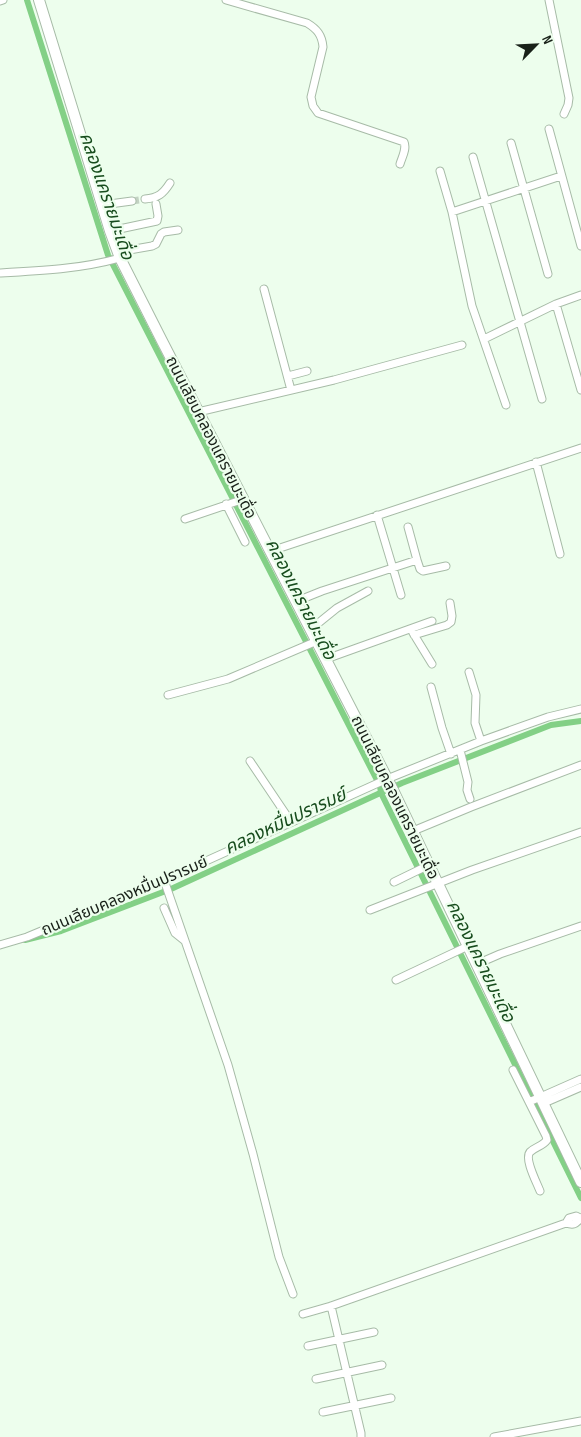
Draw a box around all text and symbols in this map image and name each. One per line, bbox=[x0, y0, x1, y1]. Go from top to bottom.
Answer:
north arrow bbox=[511, 20, 561, 70]
text: N bbox=[538, 33, 557, 47]
water label: คลองแครายมะเดื่อ bbox=[75, 129, 141, 263]
street label: ถนนเลียบคลองแครายมะเดื่อ bbox=[161, 352, 263, 522]
water label: คลองแครายมะเดื่อ bbox=[261, 534, 343, 664]
street label: ถนนเลียบคลองแครายมะเดื่อ bbox=[347, 711, 445, 883]
water label: คลองหมื่นปรารมย์ bbox=[220, 780, 352, 859]
street label: ถนนเลียบคลองหมื่นปรารมย์ bbox=[37, 850, 211, 940]
water label: คลองแครายมะเดื่อ bbox=[442, 896, 522, 1026]

